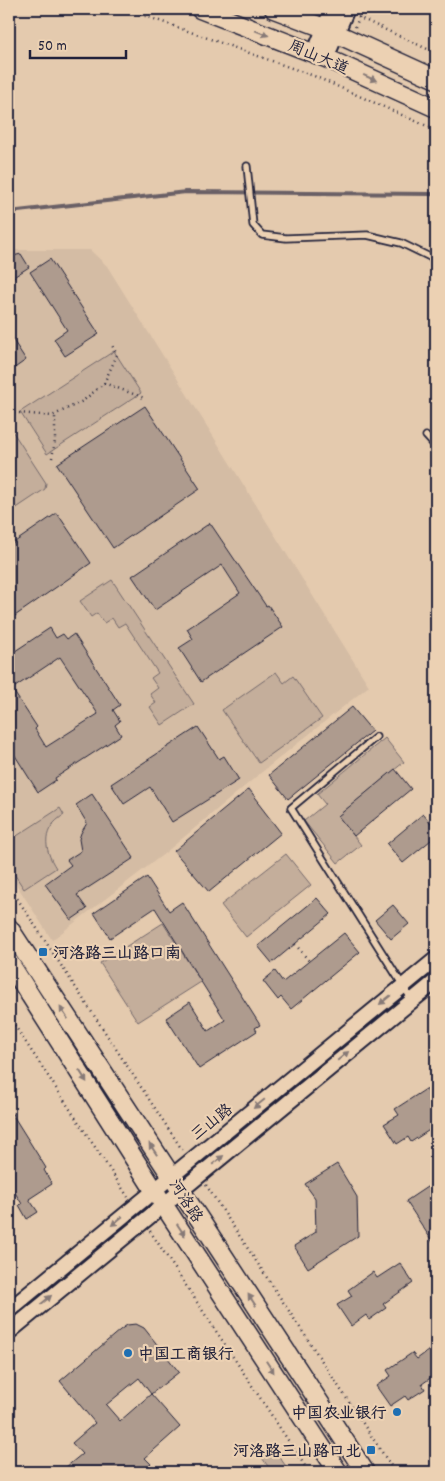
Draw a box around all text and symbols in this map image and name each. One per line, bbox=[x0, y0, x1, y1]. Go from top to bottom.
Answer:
scale bar bbox=[30, 28, 126, 60]
one-way arrow bbox=[254, 30, 269, 37]
street label: 周山大道 bbox=[284, 35, 352, 81]
text: 50 m bbox=[38, 36, 67, 58]
one-way arrow bbox=[363, 75, 377, 83]
place label: 河洛路三山路口南 bbox=[53, 943, 181, 966]
marker: 河洛路三山路口南 bbox=[37, 946, 49, 958]
one-way arrow bbox=[379, 995, 392, 1006]
one-way arrow bbox=[59, 1007, 69, 1020]
one-way arrow bbox=[336, 1051, 349, 1062]
one-way arrow bbox=[78, 1070, 87, 1083]
one-way arrow bbox=[253, 1098, 266, 1109]
street label: 三山路 bbox=[187, 1099, 238, 1147]
one-way arrow bbox=[149, 1142, 158, 1156]
one-way arrow bbox=[211, 1154, 224, 1165]
street label: 河洛路 bbox=[162, 1175, 208, 1228]
one-way arrow bbox=[111, 1215, 124, 1226]
one-way arrow bbox=[176, 1224, 186, 1237]
one-way arrow bbox=[247, 1293, 256, 1306]
one-way arrow bbox=[40, 1295, 53, 1306]
place label: 中国工商银行 bbox=[138, 1344, 234, 1367]
marker: 中国工商银行 bbox=[122, 1347, 134, 1359]
one-way arrow bbox=[265, 1360, 274, 1373]
place label: 中国农业银行 bbox=[291, 1403, 387, 1426]
marker: 中国农业银行 bbox=[391, 1406, 403, 1418]
place label: 河洛路三山路口北 bbox=[233, 1441, 361, 1464]
marker: 河洛路三山路口北 bbox=[365, 1444, 377, 1456]

